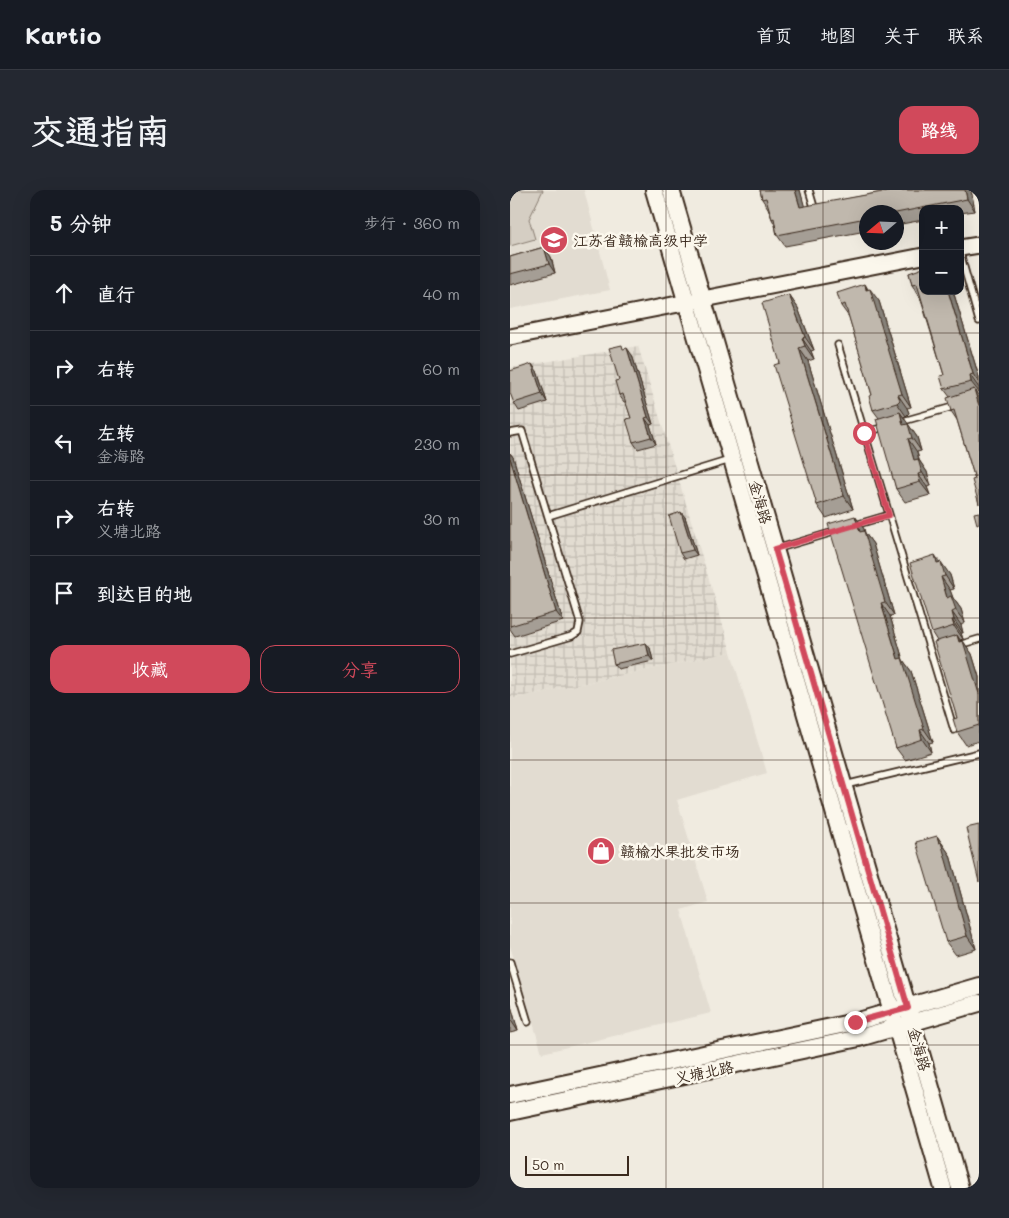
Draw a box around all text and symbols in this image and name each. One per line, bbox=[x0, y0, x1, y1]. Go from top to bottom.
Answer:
text: Kartio bbox=[25, 19, 101, 50]
text: 首页 bbox=[756, 23, 792, 47]
text: 地图 bbox=[820, 23, 856, 47]
text: 关于 bbox=[884, 23, 920, 47]
text: 联系 bbox=[948, 23, 984, 47]
button: 路线 bbox=[899, 106, 979, 154]
text: 交通指南 bbox=[30, 107, 170, 153]
north arrow bbox=[859, 205, 904, 250]
map controls bbox=[919, 205, 964, 295]
button: + bbox=[919, 205, 964, 250]
text: 5 分钟 bbox=[50, 209, 112, 236]
text: 步行 · 360 m bbox=[364, 212, 460, 233]
school or university icon: 江苏省赣榆高级中学 bbox=[539, 225, 569, 255]
place label: 江苏省赣榆高级中学 bbox=[573, 230, 708, 250]
button: − bbox=[919, 250, 964, 295]
icon: ahead bbox=[50, 279, 78, 307]
text: 直行 bbox=[97, 281, 135, 306]
text: 40 m bbox=[423, 283, 460, 304]
icon: right bbox=[50, 354, 78, 382]
text: 右转 bbox=[97, 356, 135, 381]
text: 60 m bbox=[423, 358, 460, 379]
text: 左转 bbox=[97, 420, 135, 445]
route start bbox=[853, 422, 876, 445]
icon: left bbox=[50, 429, 78, 457]
text: 230 m bbox=[414, 433, 460, 454]
text: 金海路 bbox=[97, 445, 145, 466]
street label: 金海路 bbox=[745, 478, 777, 526]
text: 右转 bbox=[97, 495, 135, 520]
icon: right bbox=[50, 504, 78, 532]
text: 30 m bbox=[423, 508, 460, 529]
text: 义塘北路 bbox=[97, 520, 161, 541]
icon: arrive bbox=[50, 579, 78, 607]
text: 到达目的地 bbox=[97, 581, 192, 606]
button: 收藏 bbox=[50, 645, 250, 693]
button: 分享 bbox=[260, 645, 460, 693]
shop icon: 赣榆水果批发市场 bbox=[586, 836, 616, 866]
place label: 赣榆水果批发市场 bbox=[620, 841, 740, 861]
route end bbox=[844, 1011, 867, 1034]
street label: 金海路 bbox=[904, 1025, 936, 1073]
street label: 义塘北路 bbox=[673, 1056, 735, 1088]
scale bar bbox=[525, 1153, 629, 1176]
text: 50 m bbox=[532, 1155, 564, 1174]

